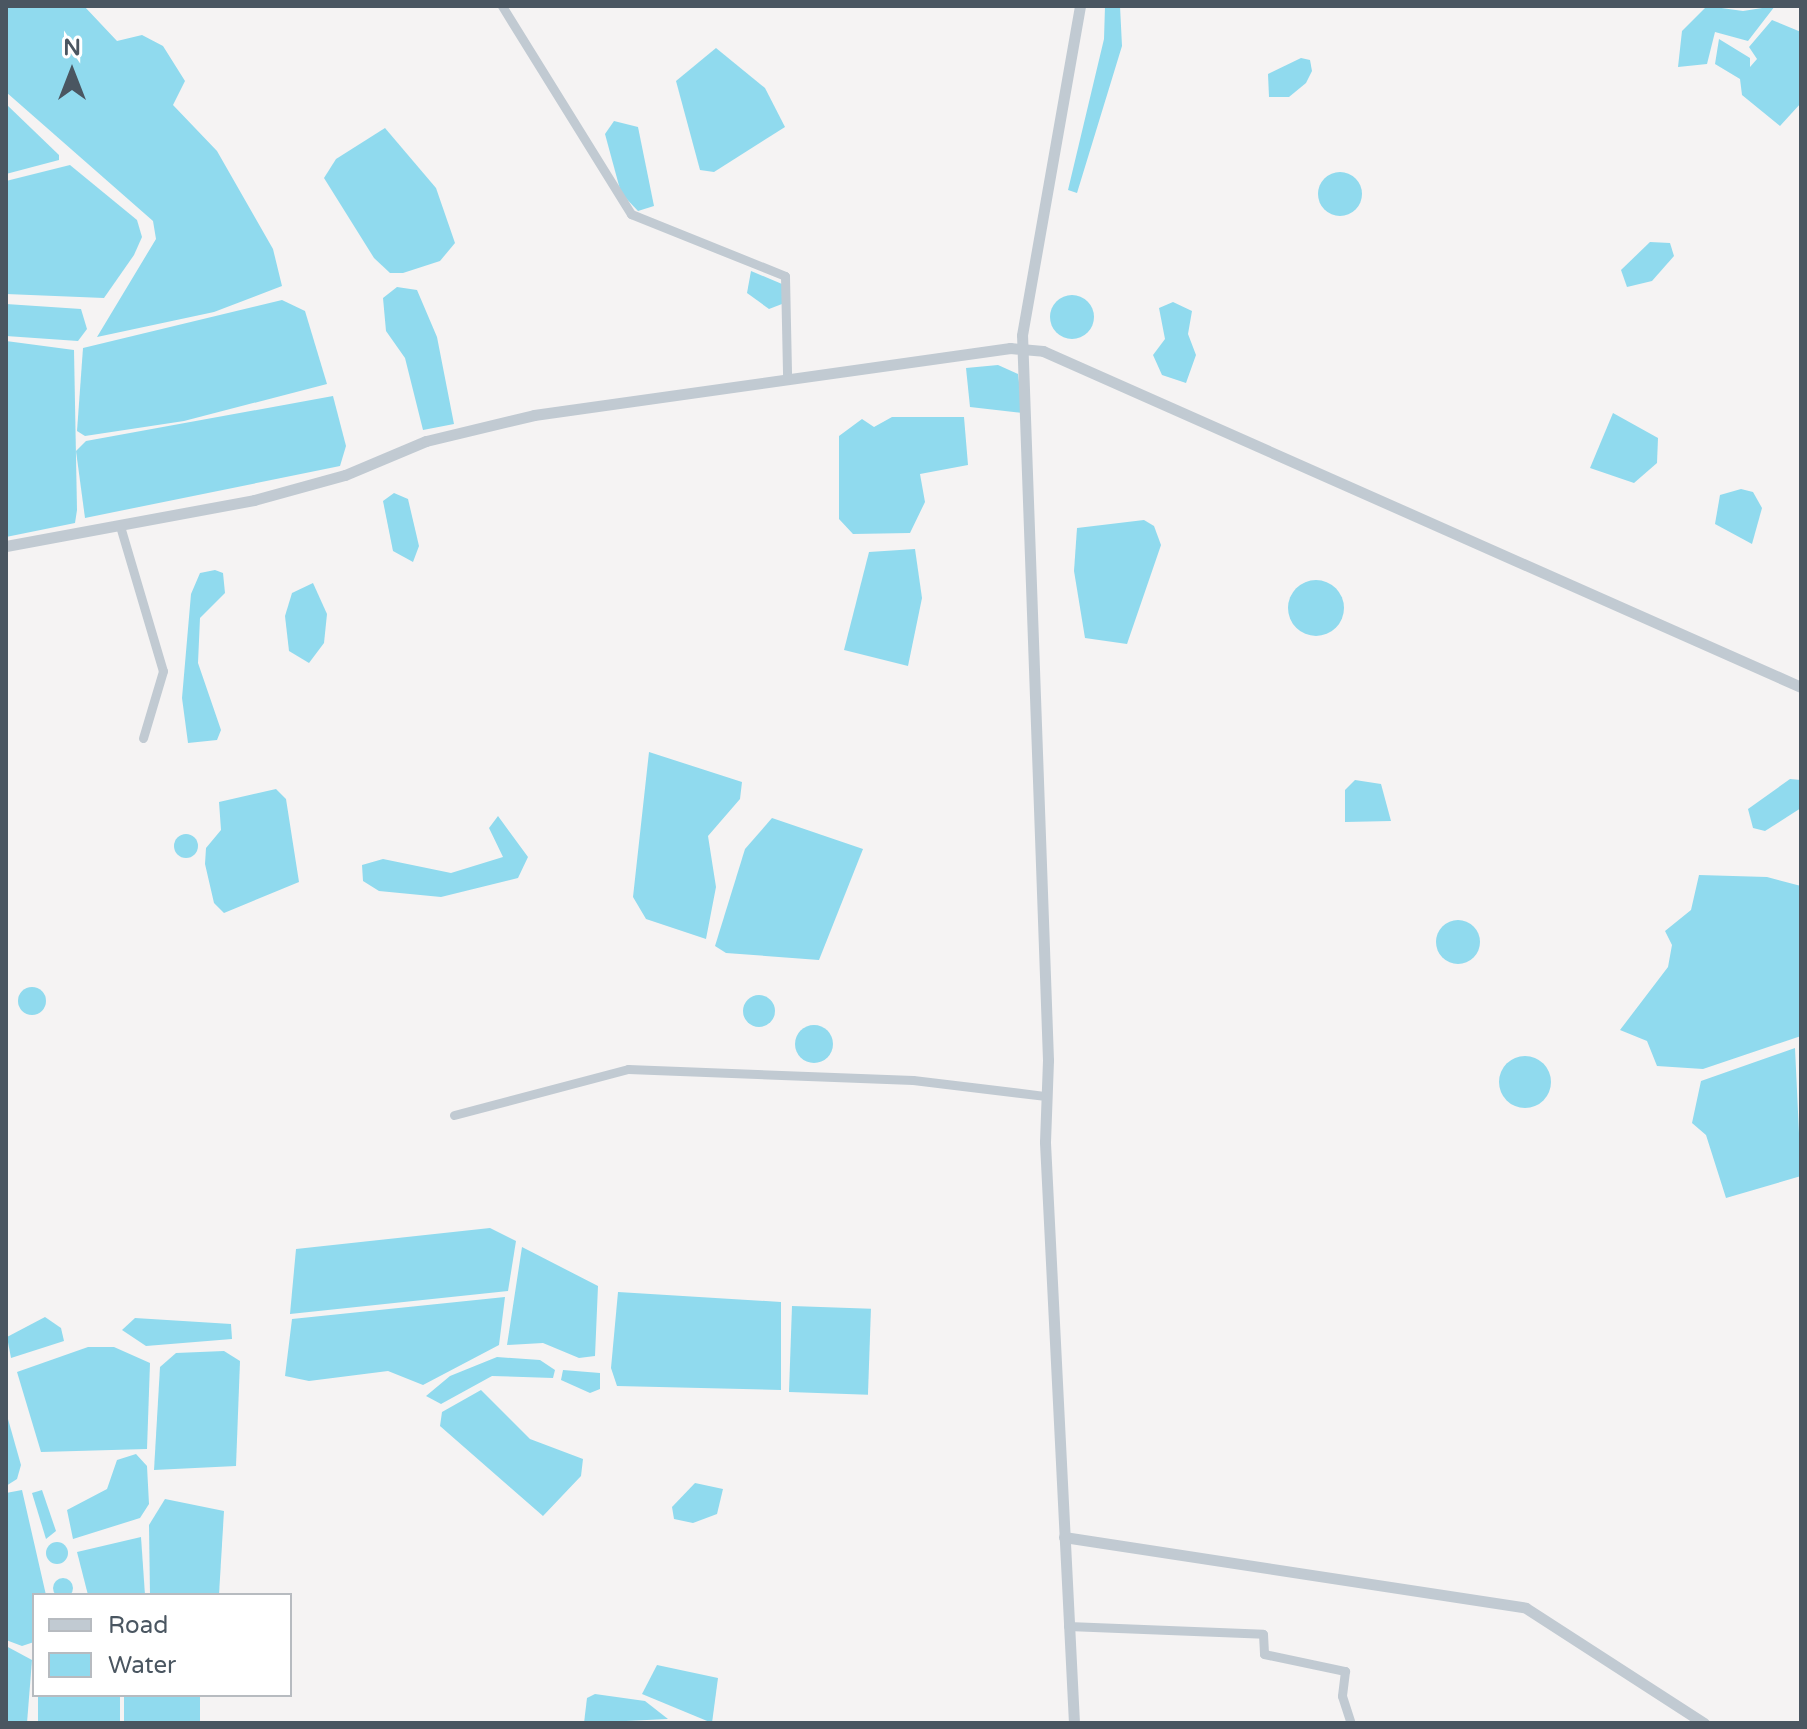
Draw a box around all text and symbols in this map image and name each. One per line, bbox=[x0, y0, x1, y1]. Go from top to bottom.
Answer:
north arrow bbox=[32, 32, 112, 112]
text: N bbox=[63, 35, 81, 61]
legend bbox=[32, 1593, 292, 1697]
text: Road bbox=[108, 1611, 168, 1640]
text: Water bbox=[108, 1651, 176, 1680]

